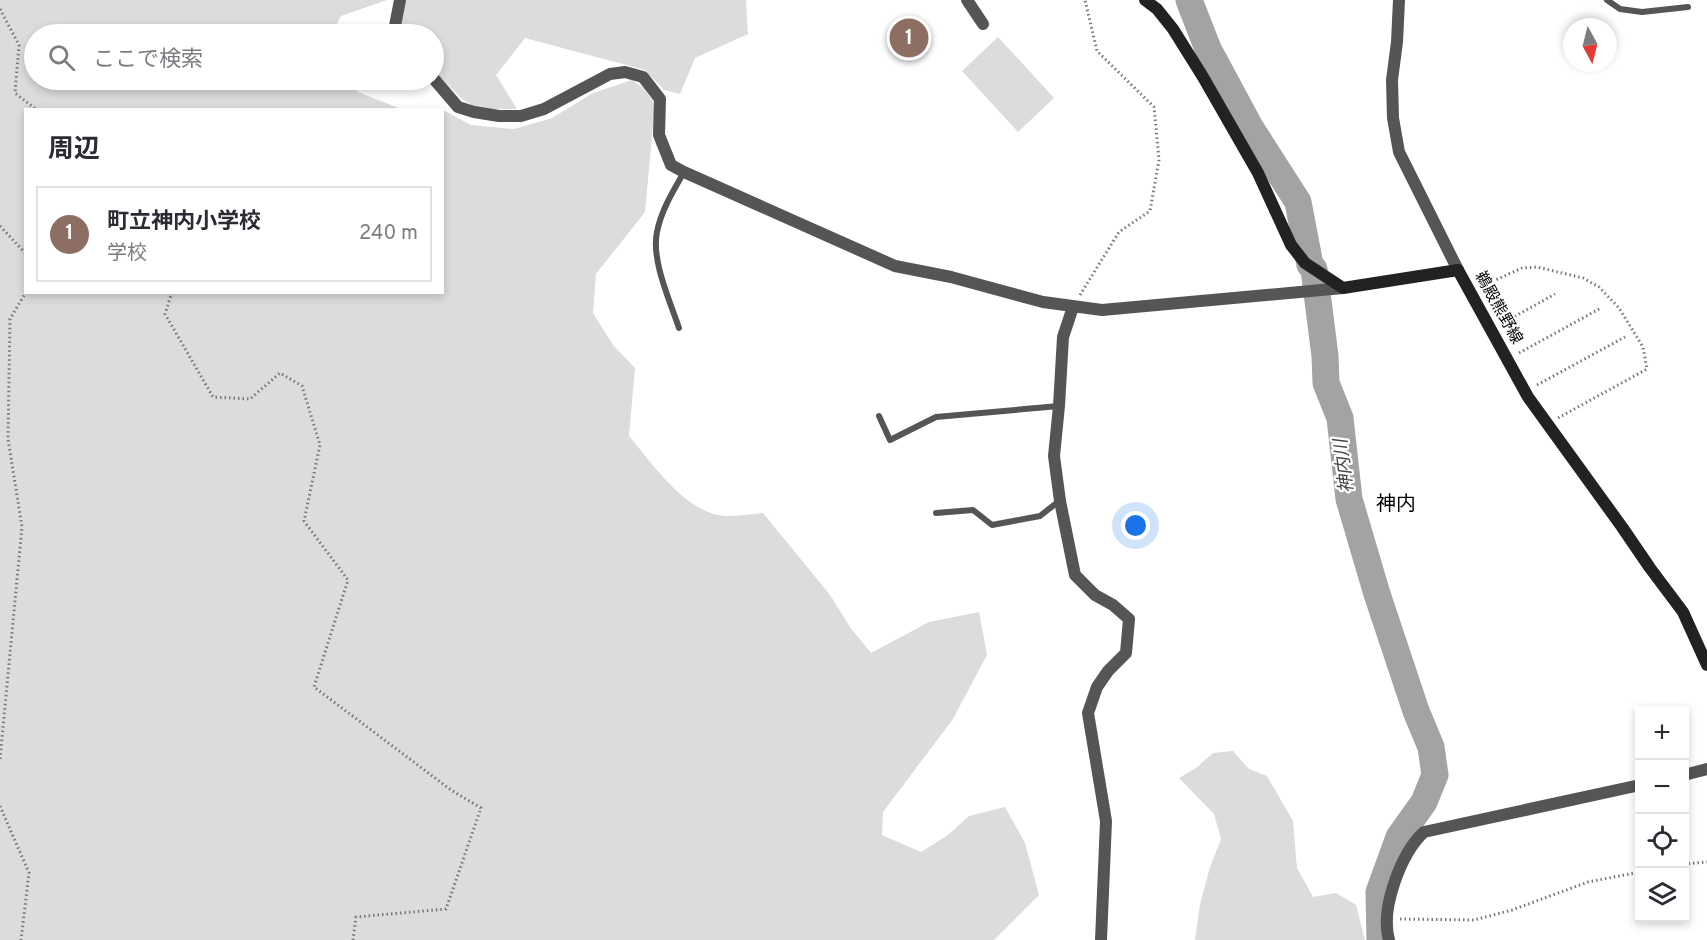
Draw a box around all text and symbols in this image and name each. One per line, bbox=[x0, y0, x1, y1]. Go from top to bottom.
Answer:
pin: 1 bbox=[890, 15, 928, 60]
north arrow bbox=[1563, 18, 1617, 72]
search box bbox=[24, 24, 444, 90]
icon: search bbox=[45, 41, 78, 74]
text: ここで検索 bbox=[93, 47, 203, 74]
text: 周辺 bbox=[48, 134, 100, 167]
text: 町立神内小学校 bbox=[107, 209, 261, 236]
text: 1 bbox=[66, 221, 74, 247]
text: 240 m bbox=[359, 221, 418, 247]
text: 学校 bbox=[107, 241, 147, 267]
street label: 鵜殿熊野線 bbox=[1470, 268, 1526, 348]
water label: 神内川 bbox=[1330, 436, 1360, 494]
district label: 神内 bbox=[1376, 492, 1416, 518]
your location bbox=[1121, 511, 1150, 540]
map controls bbox=[1635, 706, 1689, 922]
button: + bbox=[1635, 706, 1689, 760]
button: − bbox=[1635, 760, 1689, 814]
button: locate bbox=[1635, 814, 1689, 868]
button: layers bbox=[1635, 868, 1689, 922]

